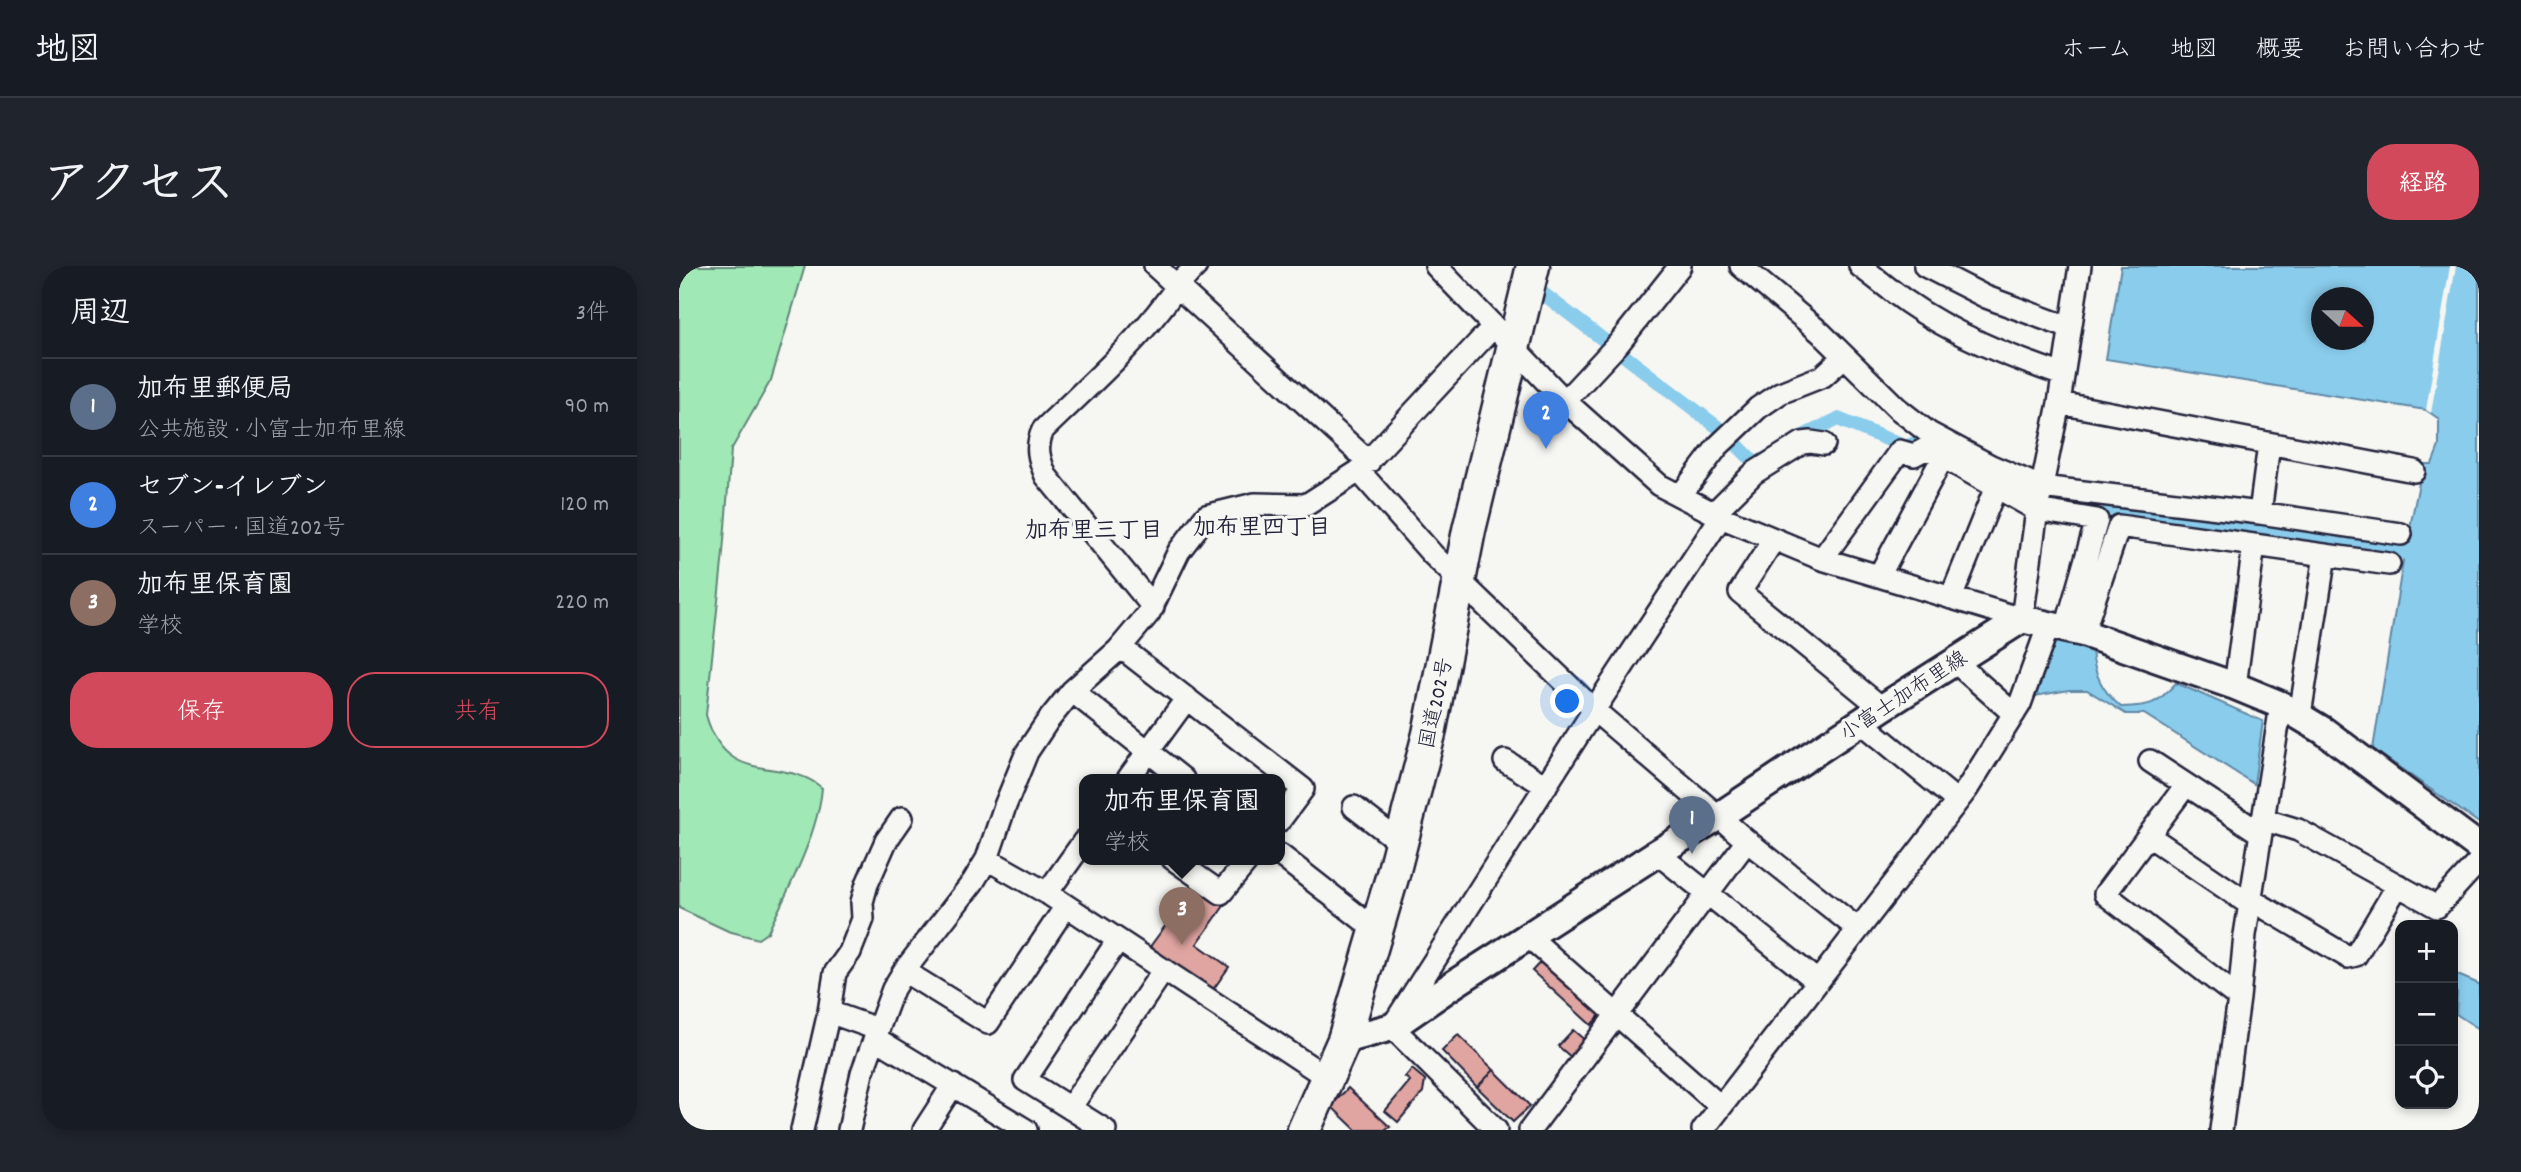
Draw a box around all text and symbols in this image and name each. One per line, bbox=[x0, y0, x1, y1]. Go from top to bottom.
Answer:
text: 地図 bbox=[35, 29, 101, 76]
text: ホーム bbox=[2061, 34, 2132, 68]
text: 地図 bbox=[2170, 34, 2218, 68]
text: 概要 bbox=[2256, 34, 2304, 68]
text: お問い合わせ bbox=[2342, 34, 2486, 68]
button: 経路 bbox=[2367, 144, 2479, 220]
text: アクセス bbox=[42, 153, 235, 223]
north arrow bbox=[2311, 287, 2374, 350]
text: 周辺 bbox=[70, 294, 130, 337]
text: 3件 bbox=[576, 298, 609, 331]
text: 加布里郵便局 bbox=[137, 372, 293, 409]
text: 1 bbox=[90, 391, 96, 424]
text: 90 m bbox=[565, 391, 609, 424]
pin: 2 bbox=[1523, 391, 1569, 449]
text: 公共施設 · 小富士加布里線 bbox=[137, 415, 406, 448]
text: セブン-イレブン bbox=[137, 470, 328, 507]
text: 2 bbox=[88, 489, 98, 522]
text: 120 m bbox=[560, 489, 609, 522]
text: スーパー · 国道202号 bbox=[137, 513, 346, 546]
district label: 加布里四丁目 bbox=[1193, 513, 1331, 546]
district label: 加布里三丁目 bbox=[1025, 516, 1163, 549]
text: 加布里保育園 bbox=[137, 568, 293, 605]
text: 3 bbox=[88, 587, 98, 620]
text: 220 m bbox=[555, 587, 609, 620]
text: 学校 bbox=[137, 611, 183, 644]
street label: 小富士加布里線 bbox=[1835, 645, 1974, 750]
street label: 国道202号 bbox=[1414, 655, 1462, 752]
button: 保存 bbox=[70, 672, 333, 748]
button: 共有 bbox=[347, 672, 609, 748]
your location bbox=[1550, 684, 1584, 718]
popup bbox=[1079, 774, 1285, 865]
text: 加布里保育園 bbox=[1104, 785, 1260, 822]
pin: 1 bbox=[1669, 796, 1715, 854]
text: 学校 bbox=[1104, 828, 1150, 861]
pin: 3 bbox=[1159, 887, 1205, 945]
map controls bbox=[2395, 920, 2458, 1109]
button: + bbox=[2395, 920, 2458, 983]
button: − bbox=[2395, 983, 2458, 1046]
button: locate bbox=[2395, 1046, 2458, 1109]

